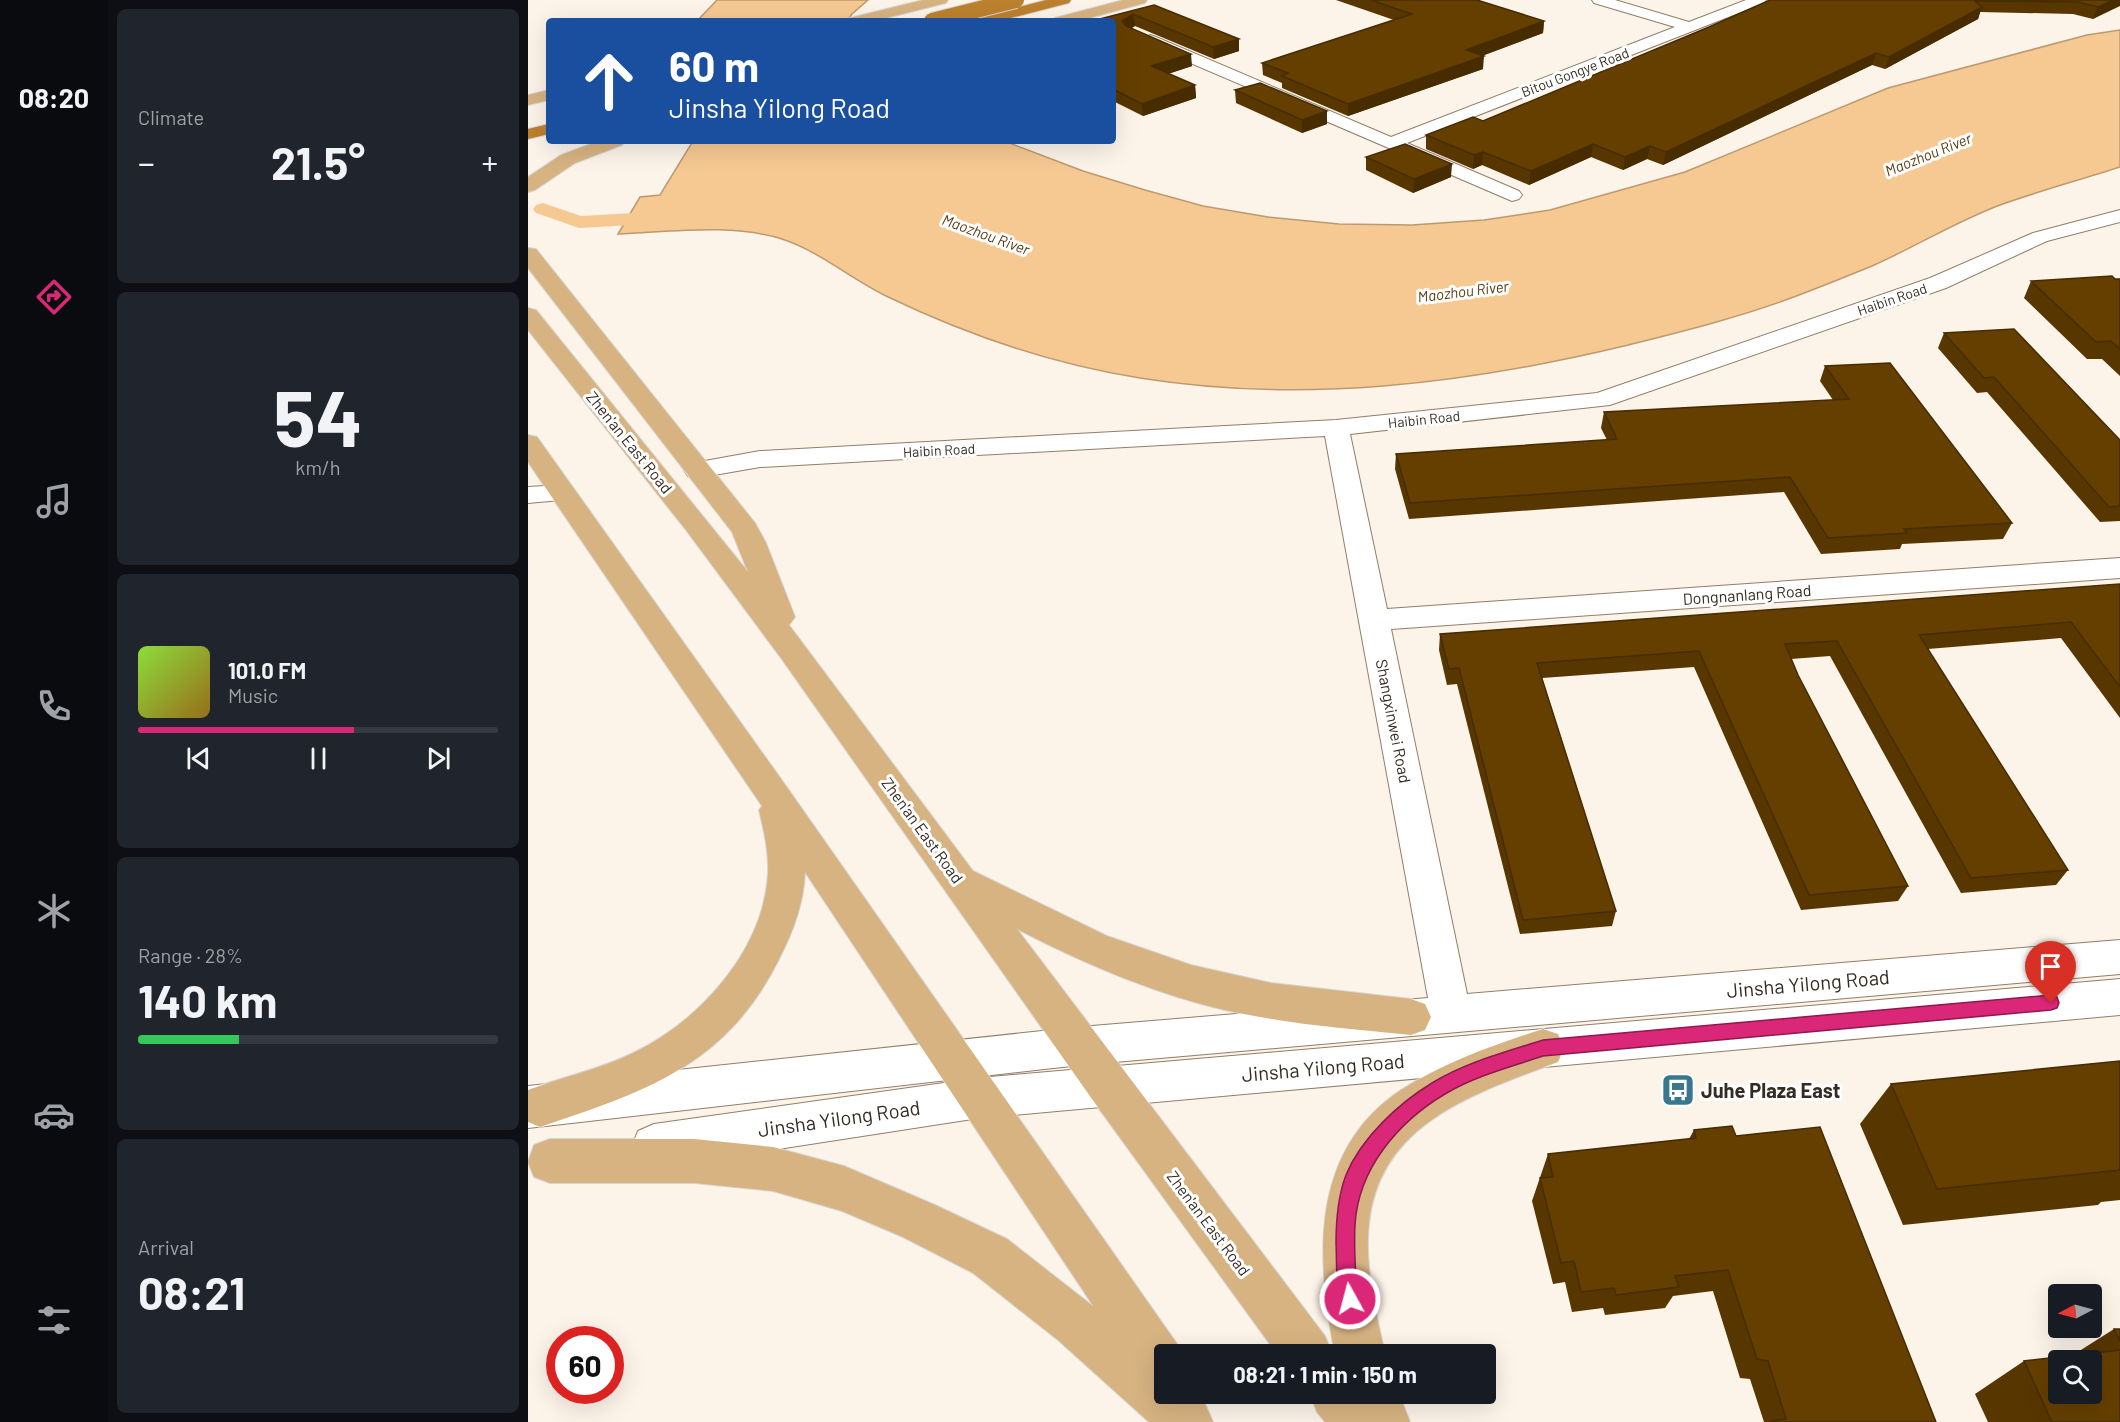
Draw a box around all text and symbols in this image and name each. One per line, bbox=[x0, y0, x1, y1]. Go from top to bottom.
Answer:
text: 60 m bbox=[669, 40, 759, 90]
icon: ahead bbox=[570, 42, 648, 120]
street label: Bitou Gongye Road bbox=[1519, 44, 1631, 100]
text: 08:20 bbox=[19, 81, 89, 113]
text: Jinsha Yilong Road bbox=[669, 91, 890, 123]
text: Climate bbox=[138, 105, 204, 129]
water label: Maozhou River bbox=[1882, 128, 1974, 179]
text: 21.5° bbox=[271, 135, 365, 189]
text: − bbox=[138, 142, 155, 182]
text: + bbox=[482, 142, 498, 182]
water label: Maozhou River bbox=[940, 210, 1033, 258]
icon: directions bbox=[33, 276, 75, 318]
water label: Maozhou River bbox=[1416, 276, 1510, 306]
street label: Haibin Road bbox=[1855, 279, 1929, 319]
text: 54 bbox=[273, 369, 363, 463]
street label: Zhen'an East Road bbox=[583, 387, 677, 497]
street label: Haibin Road bbox=[1387, 407, 1461, 431]
street label: Haibin Road bbox=[902, 440, 976, 460]
text: km/h bbox=[295, 455, 341, 479]
icon: music bbox=[33, 480, 75, 522]
street label: Dongnanlang Road bbox=[1682, 580, 1812, 608]
text: 101.0 FM bbox=[228, 657, 306, 683]
street label: Shangxinwei Road bbox=[1373, 657, 1415, 785]
text: Music bbox=[228, 683, 278, 707]
icon: phone bbox=[33, 685, 75, 727]
icon: previous bbox=[182, 742, 215, 775]
icon: pause bbox=[302, 742, 335, 775]
icon: next bbox=[422, 742, 455, 775]
street label: Zhen'an East Road bbox=[878, 773, 968, 887]
icon: climate bbox=[33, 890, 75, 932]
pin bbox=[2025, 941, 2076, 1003]
text: Range · 28% bbox=[138, 943, 243, 967]
icon: arrive bbox=[2034, 950, 2067, 983]
street label: Jinsha Yilong Road bbox=[1725, 964, 1891, 1002]
text: 140 km bbox=[138, 973, 277, 1027]
street label: Jinsha Yilong Road bbox=[1240, 1048, 1406, 1086]
bus stop icon: Juhe Plaza East bbox=[1660, 1072, 1696, 1108]
place label: Juhe Plaza East bbox=[1701, 1078, 1840, 1102]
icon: car bbox=[33, 1094, 75, 1136]
street label: Jinsha Yilong Road bbox=[756, 1095, 922, 1141]
street label: Zhen'an East Road bbox=[1164, 1167, 1254, 1279]
text: Arrival bbox=[138, 1235, 194, 1259]
text: 08:21 bbox=[138, 1265, 245, 1319]
position arrow bbox=[1318, 1267, 1382, 1331]
north arrow bbox=[2048, 1284, 2102, 1338]
map controls bbox=[2048, 1284, 2102, 1404]
icon: filters bbox=[33, 1299, 75, 1341]
speed limit sign: 60 bbox=[546, 1326, 624, 1404]
button: search bbox=[2048, 1350, 2102, 1404]
text: 08:21 · 1 min · 150 m bbox=[1233, 1361, 1417, 1387]

